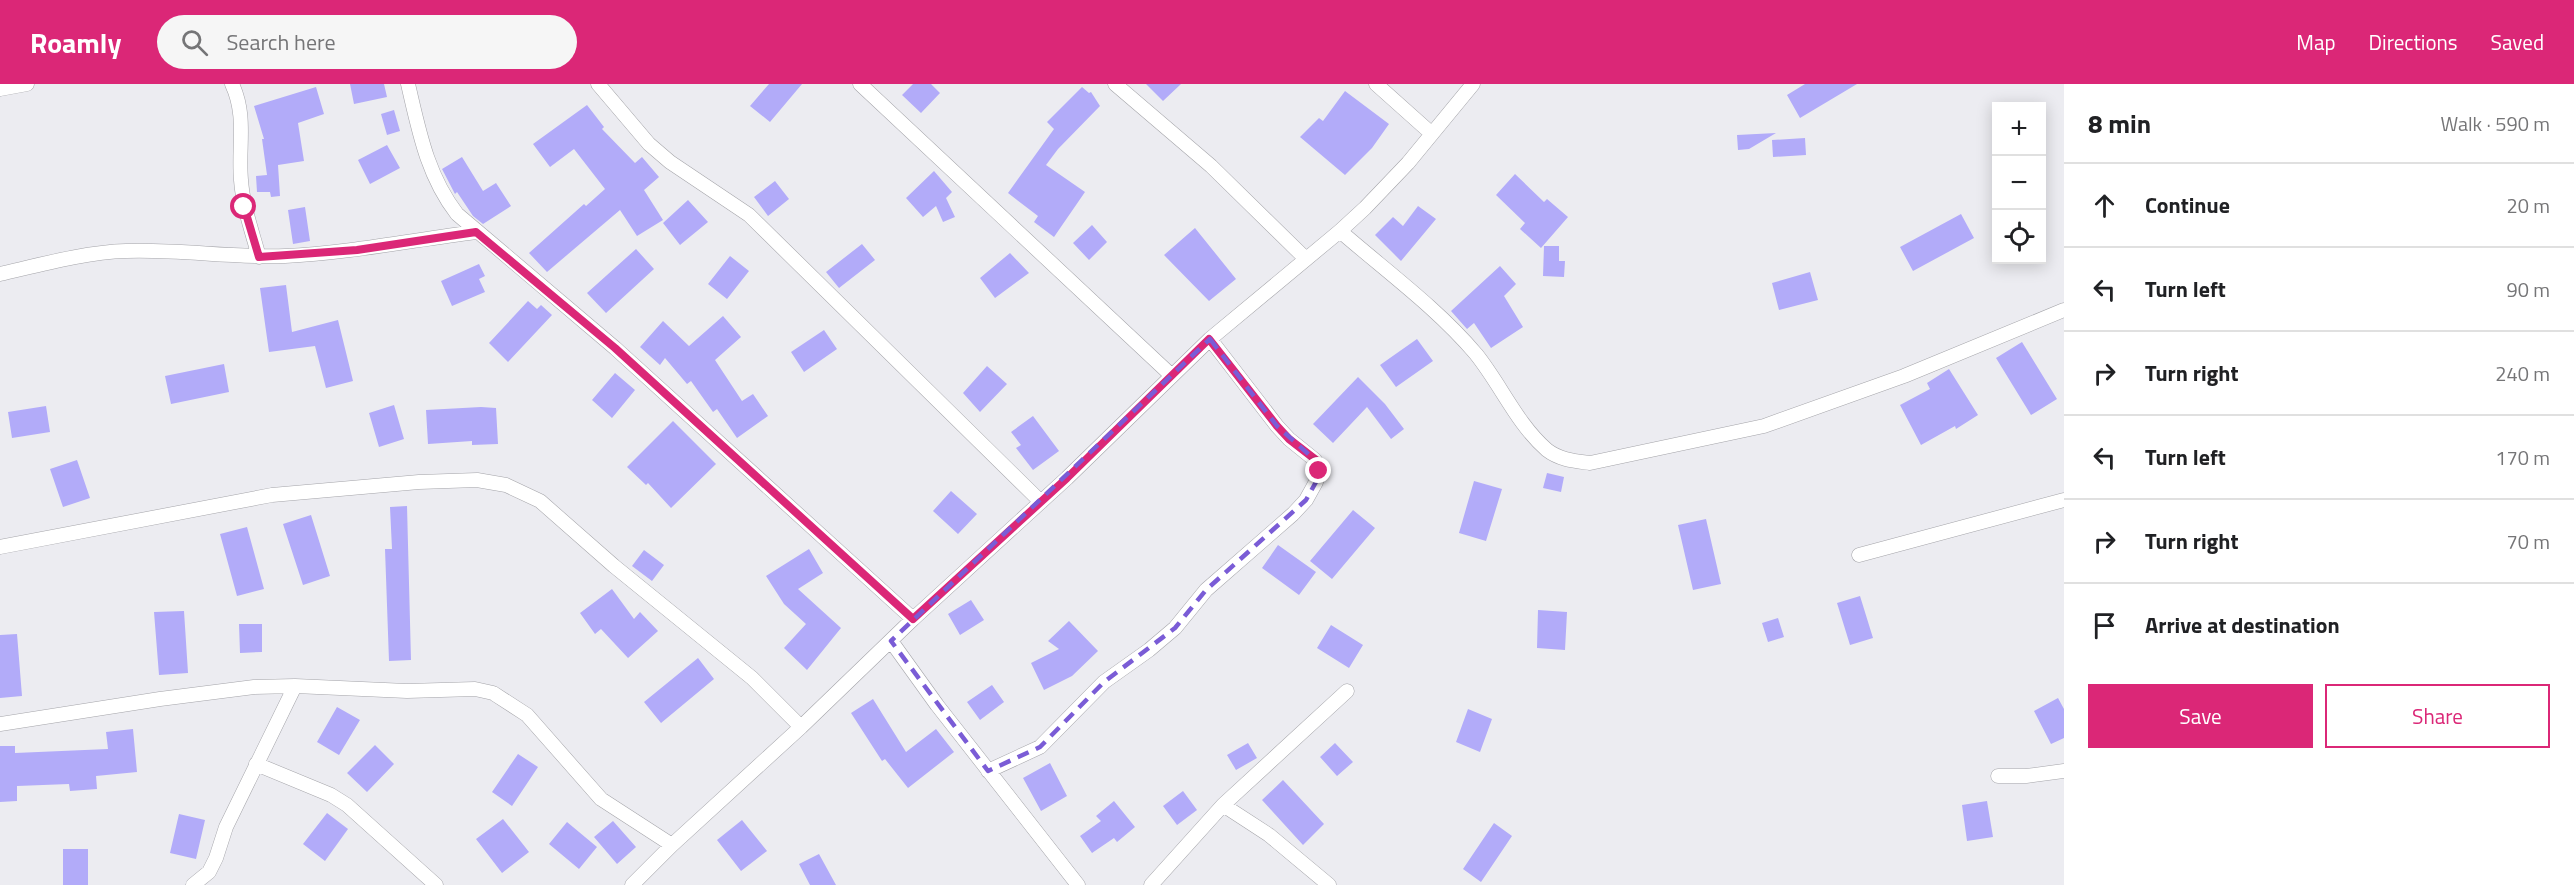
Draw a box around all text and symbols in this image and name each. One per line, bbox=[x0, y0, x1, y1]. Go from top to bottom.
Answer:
search box bbox=[157, 15, 577, 69]
text: Roamly bbox=[30, 21, 121, 64]
text: Search here bbox=[226, 25, 336, 59]
icon: search bbox=[178, 26, 211, 59]
text: Map bbox=[2296, 26, 2336, 58]
text: Directions bbox=[2369, 26, 2458, 58]
text: Saved bbox=[2491, 26, 2544, 58]
map controls bbox=[1992, 102, 2046, 264]
button: + bbox=[1992, 102, 2046, 156]
text: 8 min bbox=[2088, 104, 2151, 143]
text: Walk · 590 m bbox=[2441, 108, 2550, 139]
button: − bbox=[1992, 156, 2046, 210]
text: Continue bbox=[2145, 188, 2230, 222]
icon: ahead bbox=[2088, 189, 2121, 222]
text: 20 m bbox=[2506, 190, 2550, 221]
route start bbox=[230, 193, 256, 219]
button: locate bbox=[1992, 210, 2046, 264]
text: Turn left bbox=[2145, 272, 2226, 306]
icon: left bbox=[2088, 273, 2121, 306]
text: 90 m bbox=[2506, 274, 2550, 305]
text: Turn right bbox=[2145, 356, 2239, 390]
icon: right bbox=[2088, 357, 2121, 390]
text: 240 m bbox=[2495, 358, 2550, 389]
text: Turn left bbox=[2145, 440, 2226, 474]
icon: left bbox=[2088, 441, 2121, 474]
text: 170 m bbox=[2495, 442, 2550, 473]
route end bbox=[1305, 457, 1331, 483]
text: Turn right bbox=[2145, 524, 2239, 558]
icon: right bbox=[2088, 525, 2121, 558]
text: 70 m bbox=[2506, 526, 2550, 557]
text: Arrive at destination bbox=[2145, 608, 2340, 642]
icon: arrive bbox=[2088, 609, 2121, 642]
button: Save bbox=[2088, 684, 2313, 748]
button: Share bbox=[2325, 684, 2550, 748]

